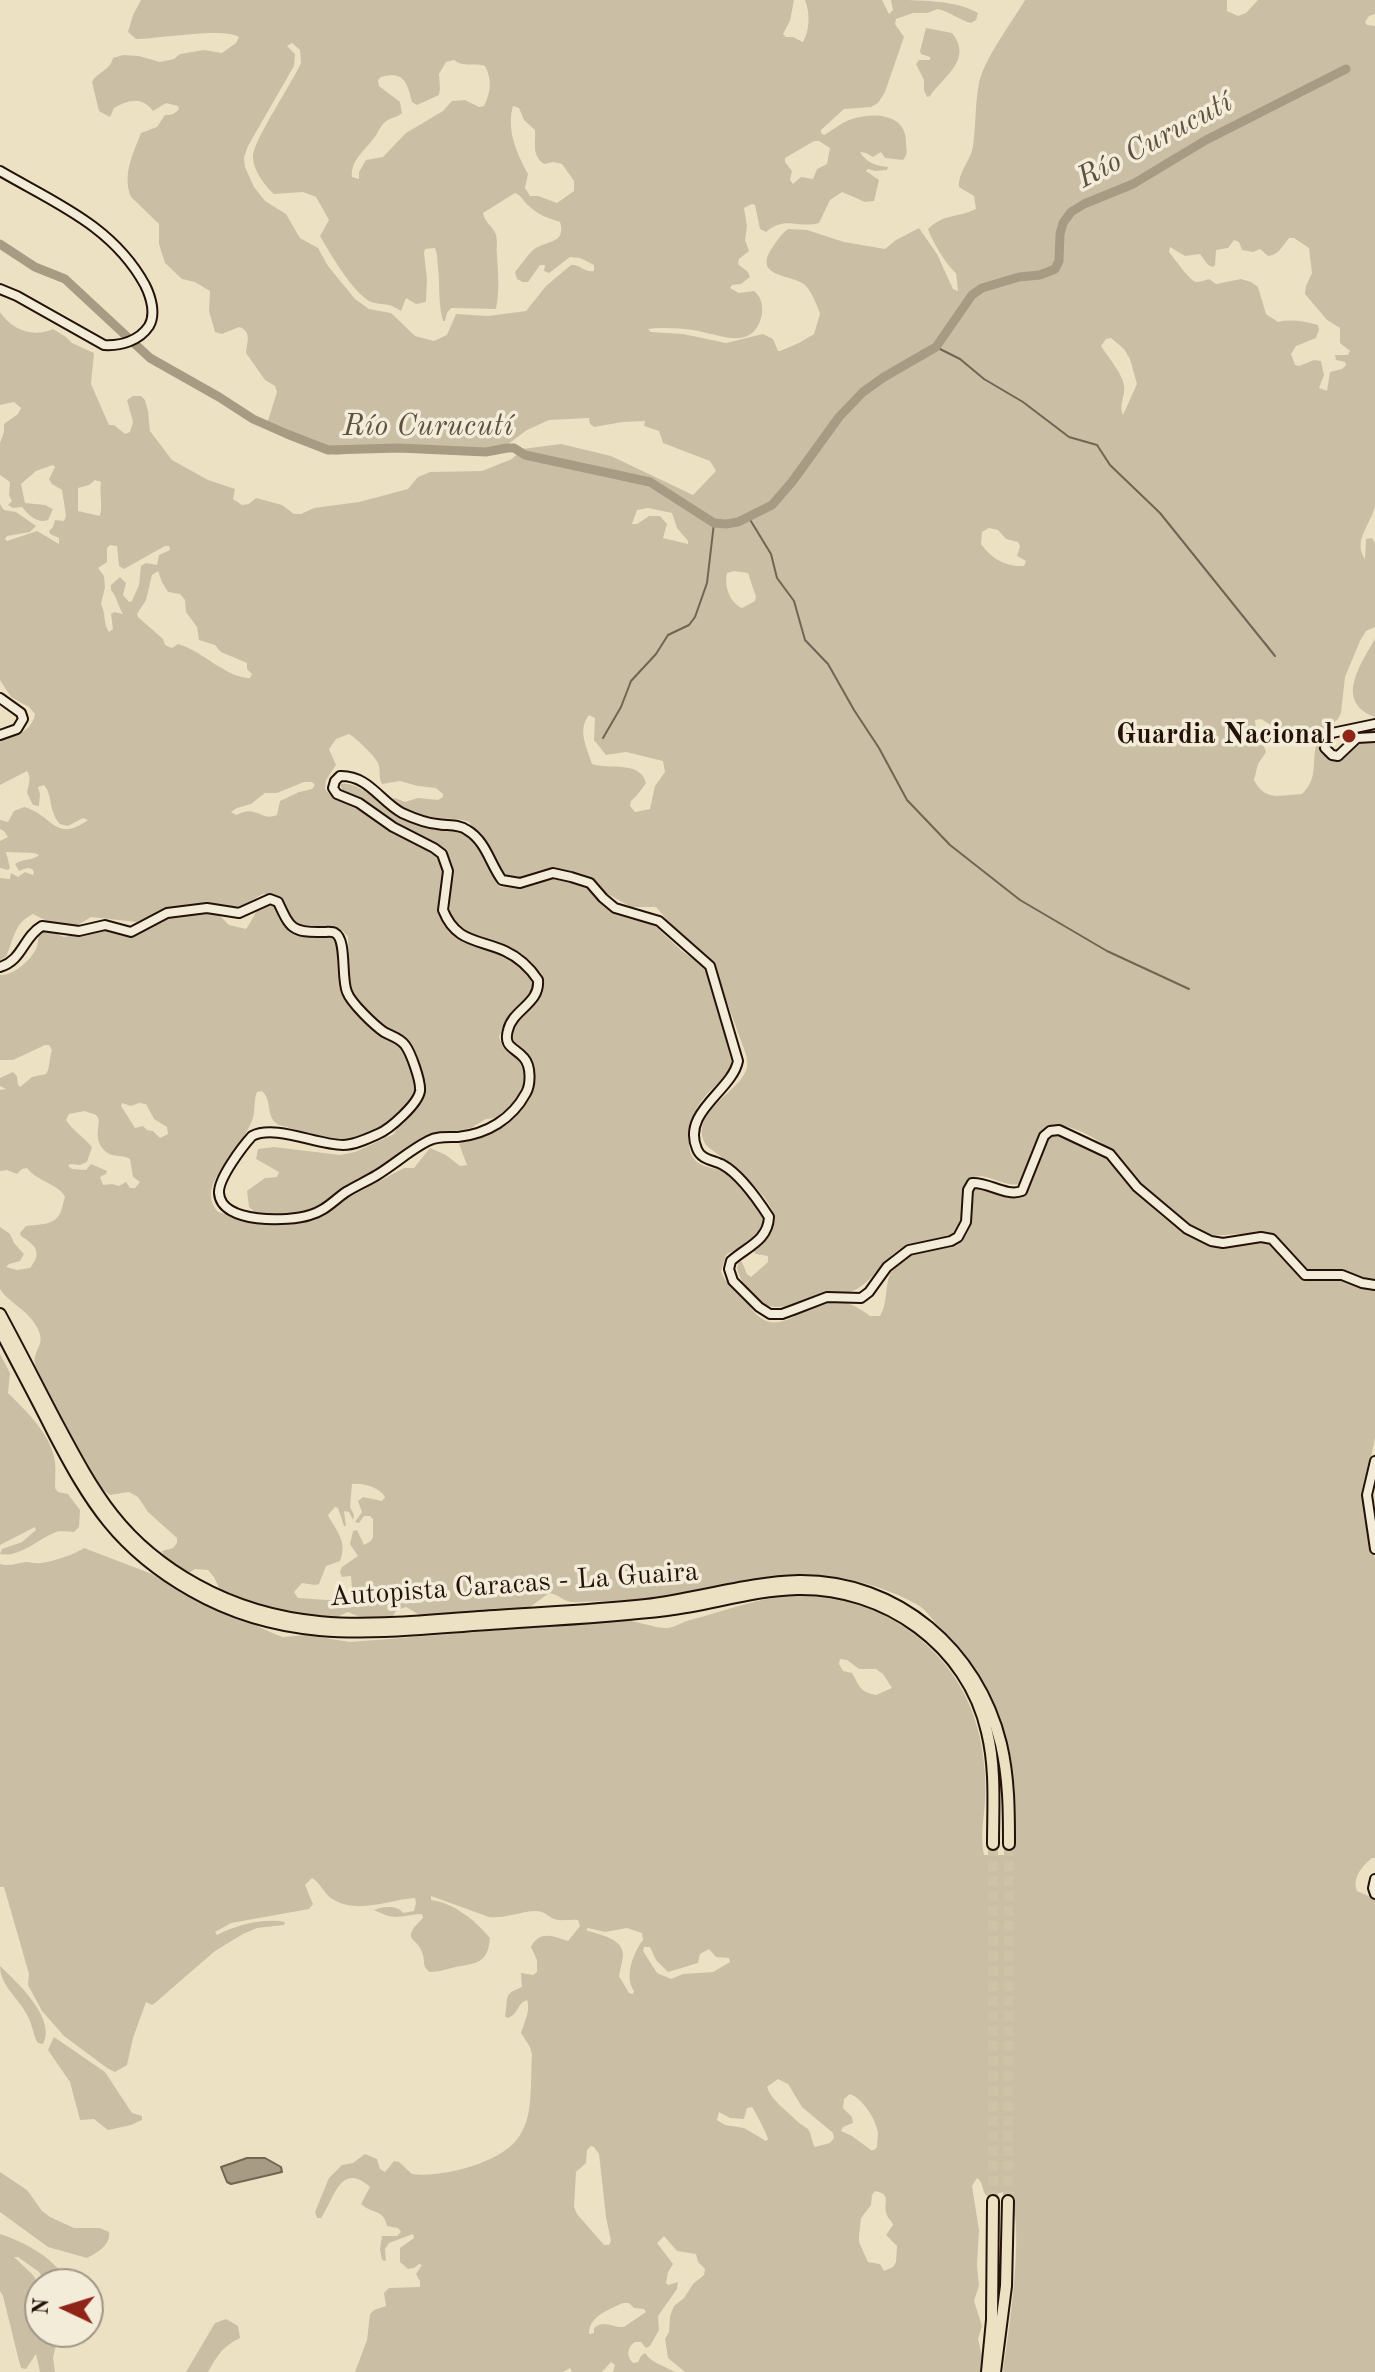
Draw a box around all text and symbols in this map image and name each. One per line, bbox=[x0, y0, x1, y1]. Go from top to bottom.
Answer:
water label: Río Curucutí bbox=[1071, 85, 1239, 197]
water label: Río Curucutí bbox=[343, 409, 513, 445]
place label: Guardia Nacional bbox=[1116, 719, 1333, 753]
marker: Guardia Nacional bbox=[1340, 727, 1358, 745]
street label: Autopista Caracas - La Guaira bbox=[328, 1555, 700, 1615]
north arrow bbox=[24, 2268, 104, 2348]
text: N bbox=[30, 2297, 54, 2316]

